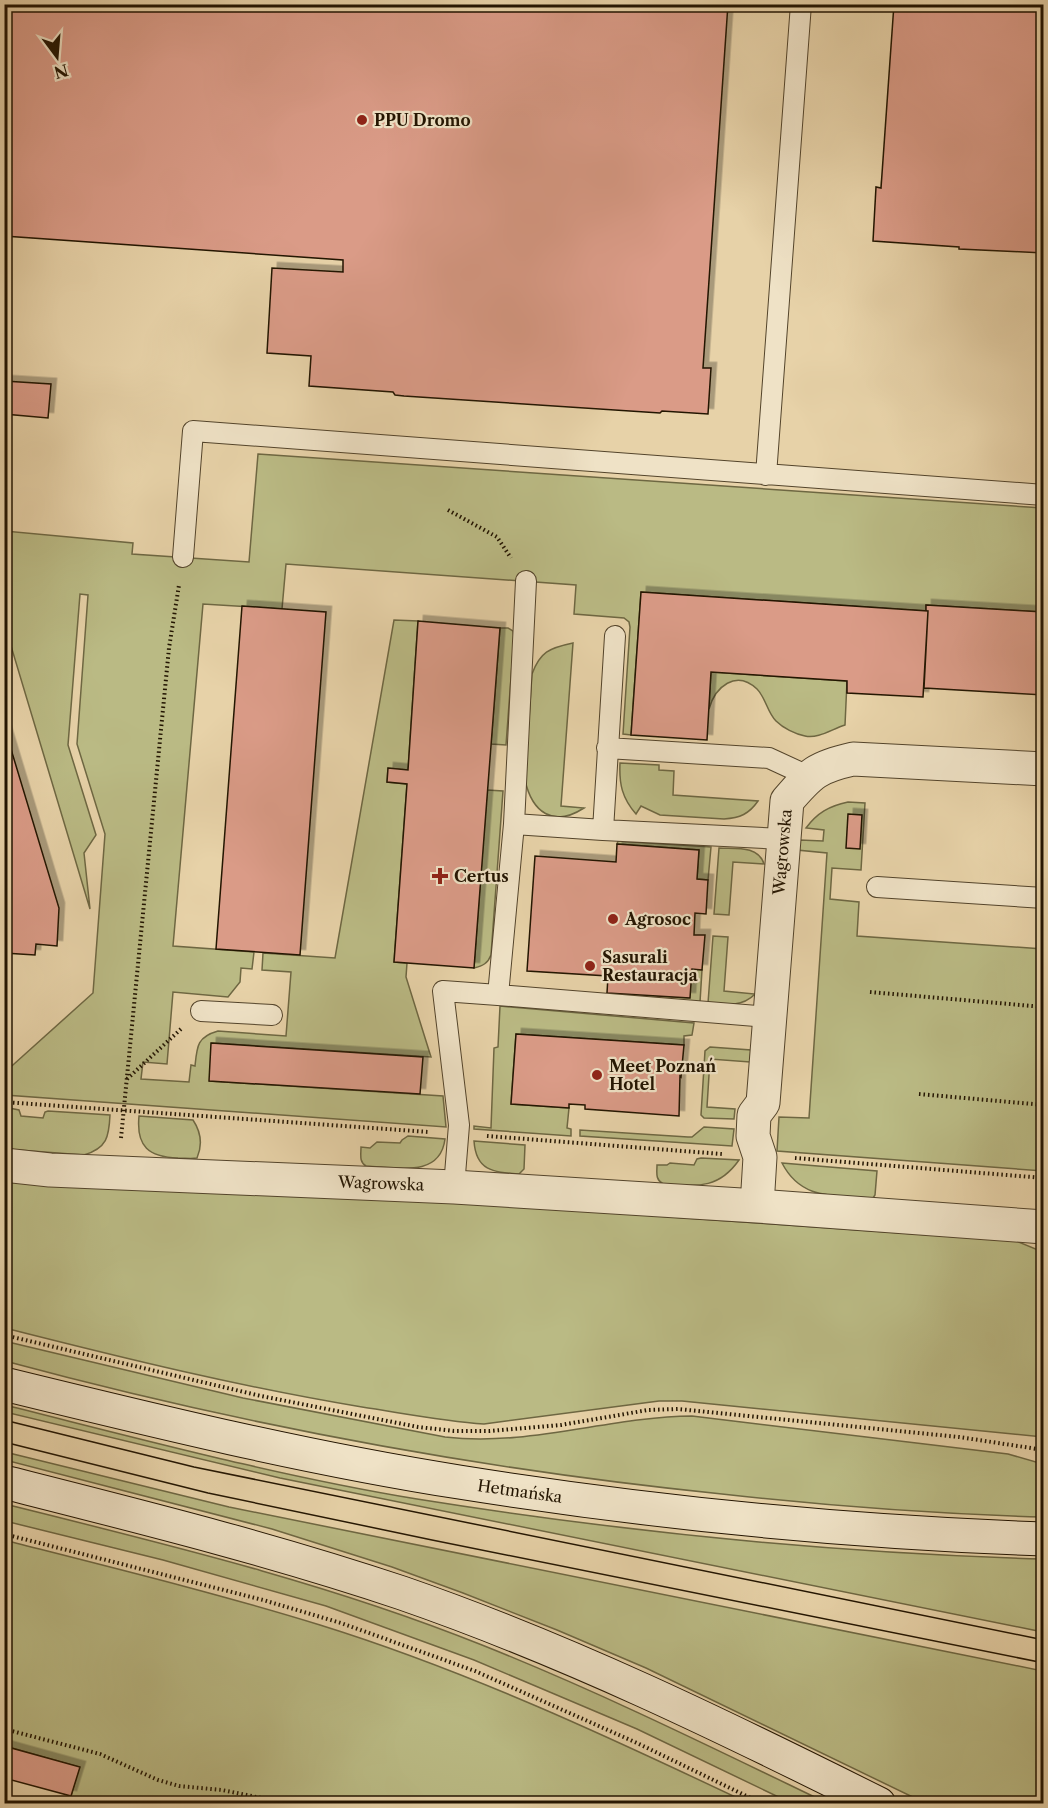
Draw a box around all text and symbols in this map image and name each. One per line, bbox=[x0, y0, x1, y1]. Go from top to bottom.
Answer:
north arrow bbox=[27, 27, 87, 87]
text: N bbox=[52, 60, 71, 83]
place label: PPU Dromo bbox=[374, 110, 471, 130]
marker: PPU Dromo bbox=[355, 113, 369, 127]
street label: Wagrowska bbox=[768, 808, 796, 897]
place label: Certus bbox=[454, 866, 509, 886]
marker: Certus bbox=[431, 867, 449, 885]
place label: Agrosoc bbox=[624, 909, 691, 929]
marker: Agrosoc bbox=[606, 912, 620, 926]
place label: Sasurali Restauracja bbox=[602, 947, 698, 985]
marker: Sasurali Restauracja bbox=[583, 959, 597, 973]
place label: Meet Poznań Hotel bbox=[609, 1056, 716, 1094]
marker: Meet Poznań Hotel bbox=[590, 1068, 604, 1082]
street label: Wagrowska bbox=[337, 1171, 425, 1195]
street label: Hetmańska bbox=[476, 1475, 564, 1507]

